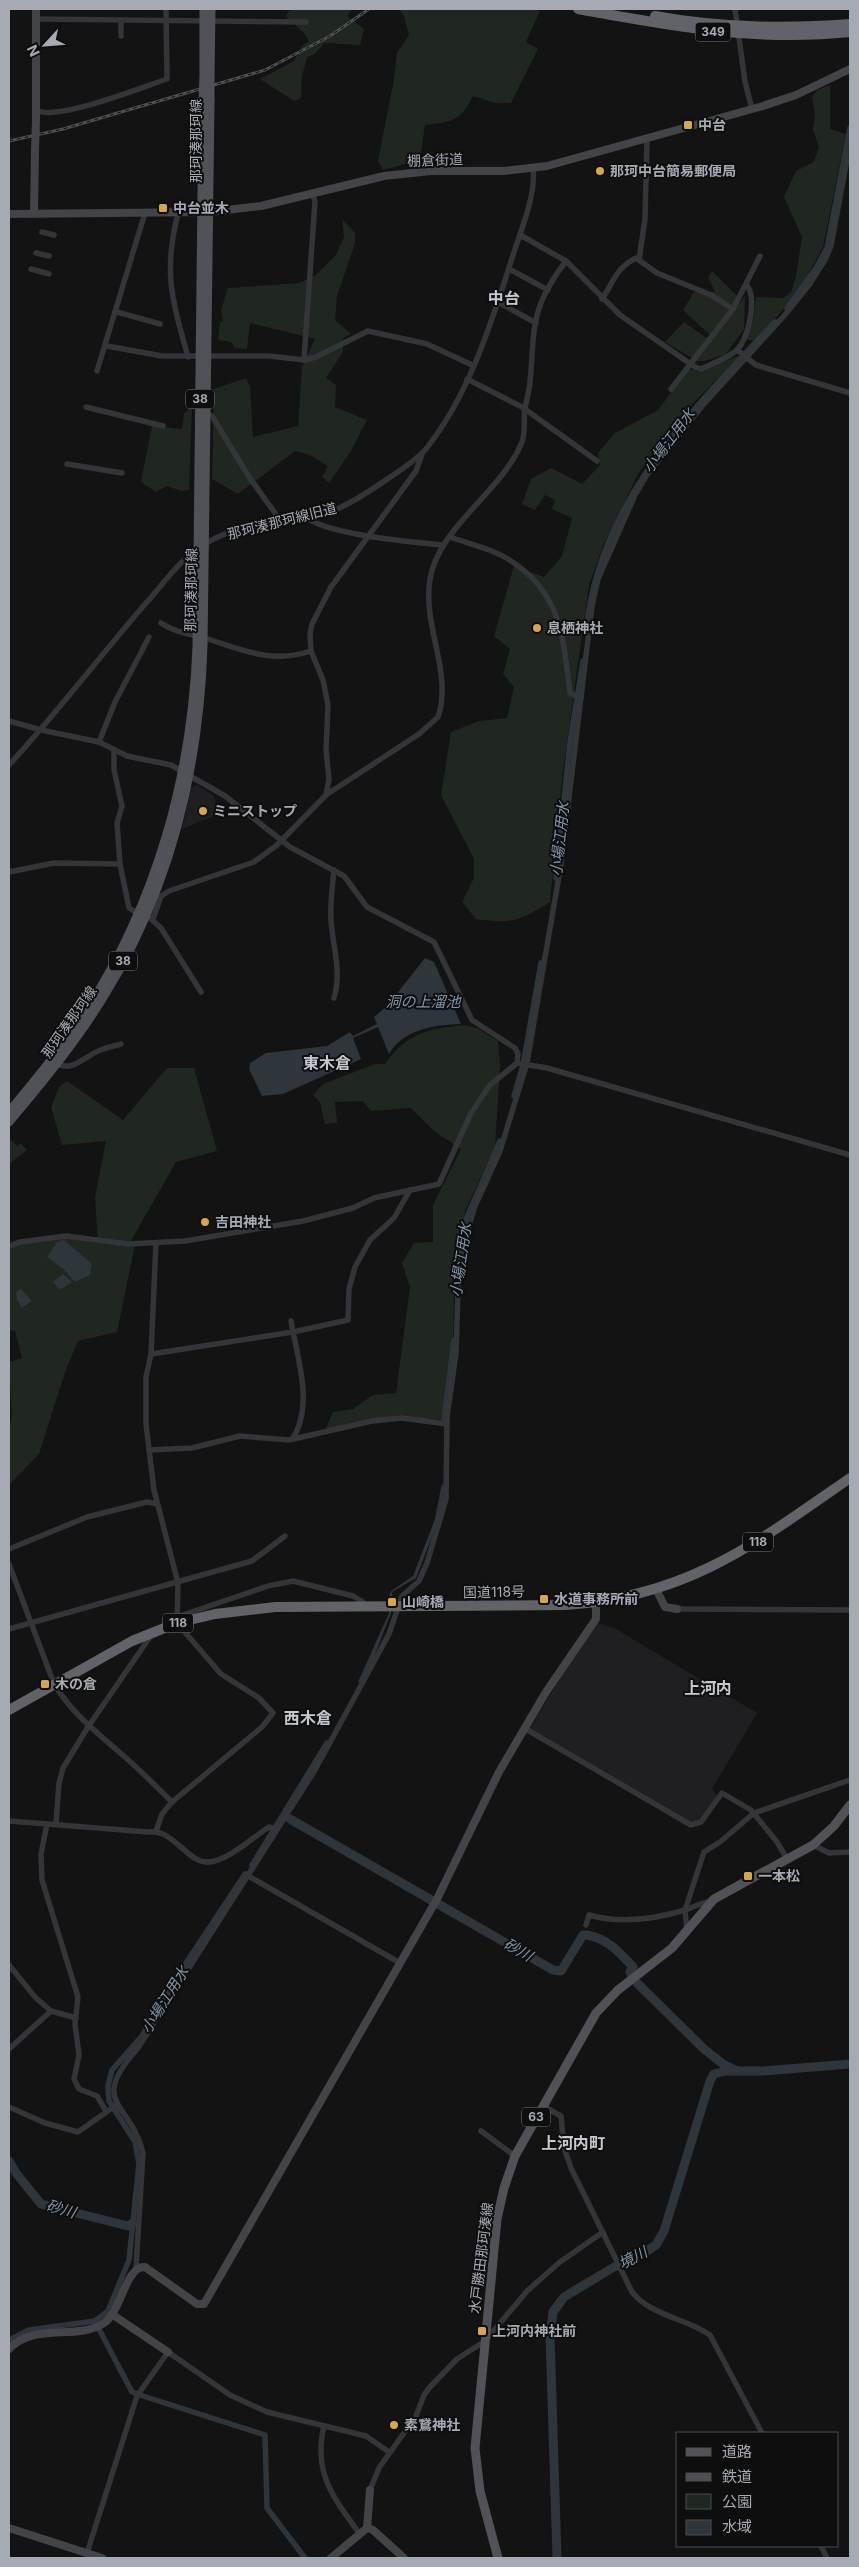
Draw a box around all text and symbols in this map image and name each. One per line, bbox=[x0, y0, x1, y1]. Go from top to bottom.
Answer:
north arrow bbox=[20, 20, 70, 70]
road number: 349 bbox=[696, 22, 730, 42]
text: N bbox=[23, 42, 43, 59]
street label: 那珂湊那珂線 bbox=[187, 99, 204, 183]
place label: 中台 bbox=[698, 116, 726, 133]
marker: 中台 bbox=[682, 119, 694, 131]
street label: 棚倉街道 bbox=[407, 150, 463, 169]
place label: 那珂中台簡易郵便局 bbox=[610, 162, 736, 179]
marker: 那珂中台簡易郵便局 bbox=[594, 165, 606, 177]
place label: 中台並木 bbox=[173, 199, 229, 216]
marker: 中台並木 bbox=[157, 202, 169, 214]
district label: 中台 bbox=[488, 288, 520, 308]
road number: 38 bbox=[186, 389, 214, 408]
water label: 小場江用水 bbox=[638, 403, 700, 476]
street label: 那珂湊那珂線旧道 bbox=[225, 499, 338, 542]
street label: 那珂湊那珂線 bbox=[181, 548, 200, 632]
place label: 息栖神社 bbox=[547, 619, 603, 636]
marker: 息栖神社 bbox=[531, 622, 543, 634]
water label: 小場江用水 bbox=[546, 799, 573, 877]
place label: ミニストップ bbox=[213, 802, 297, 819]
marker: ミニストップ bbox=[197, 805, 209, 817]
road number: 38 bbox=[109, 951, 137, 970]
street label: 那珂湊那珂線 bbox=[38, 982, 100, 1061]
water label: 洞の上溜池 bbox=[385, 992, 462, 1011]
district label: 東木倉 bbox=[303, 1053, 351, 1073]
place label: 吉田神社 bbox=[215, 1213, 271, 1230]
marker: 吉田神社 bbox=[199, 1216, 211, 1228]
water label: 小場江用水 bbox=[446, 1219, 475, 1298]
road number: 118 bbox=[743, 1532, 773, 1551]
street label: 国道118号 bbox=[463, 1582, 525, 1601]
place label: 水道事務所前 bbox=[554, 1590, 638, 1607]
place label: 山崎橋 bbox=[402, 1593, 444, 1610]
marker: 水道事務所前 bbox=[538, 1593, 550, 1605]
marker: 山崎橋 bbox=[386, 1596, 398, 1608]
road number: 118 bbox=[163, 1614, 193, 1632]
place label: 木の倉 bbox=[55, 1675, 97, 1692]
marker: 木の倉 bbox=[39, 1678, 51, 1690]
district label: 上河内 bbox=[684, 1678, 732, 1698]
district label: 西木倉 bbox=[284, 1708, 332, 1728]
place label: 一本松 bbox=[758, 1867, 800, 1884]
marker: 一本松 bbox=[742, 1870, 754, 1882]
water label: 砂川 bbox=[501, 1934, 538, 1966]
water label: 小場江用水 bbox=[137, 1961, 194, 2037]
road number: 63 bbox=[522, 2108, 550, 2126]
district label: 上河内町 bbox=[541, 2133, 605, 2153]
water label: 砂川 bbox=[44, 2195, 80, 2222]
street label: 水戸勝田那珂湊線 bbox=[465, 2201, 496, 2315]
water label: 境川 bbox=[615, 2241, 652, 2273]
place label: 上河内神社前 bbox=[492, 2322, 576, 2339]
marker: 上河内神社前 bbox=[476, 2325, 488, 2337]
place label: 素鵞神社 bbox=[404, 2416, 460, 2433]
marker: 素鵞神社 bbox=[388, 2419, 400, 2431]
legend bbox=[676, 2432, 839, 2547]
text: 道路 bbox=[722, 2442, 752, 2461]
text: 鉄道 bbox=[722, 2467, 752, 2486]
text: 公園 bbox=[722, 2492, 752, 2511]
text: 水域 bbox=[722, 2517, 752, 2536]

